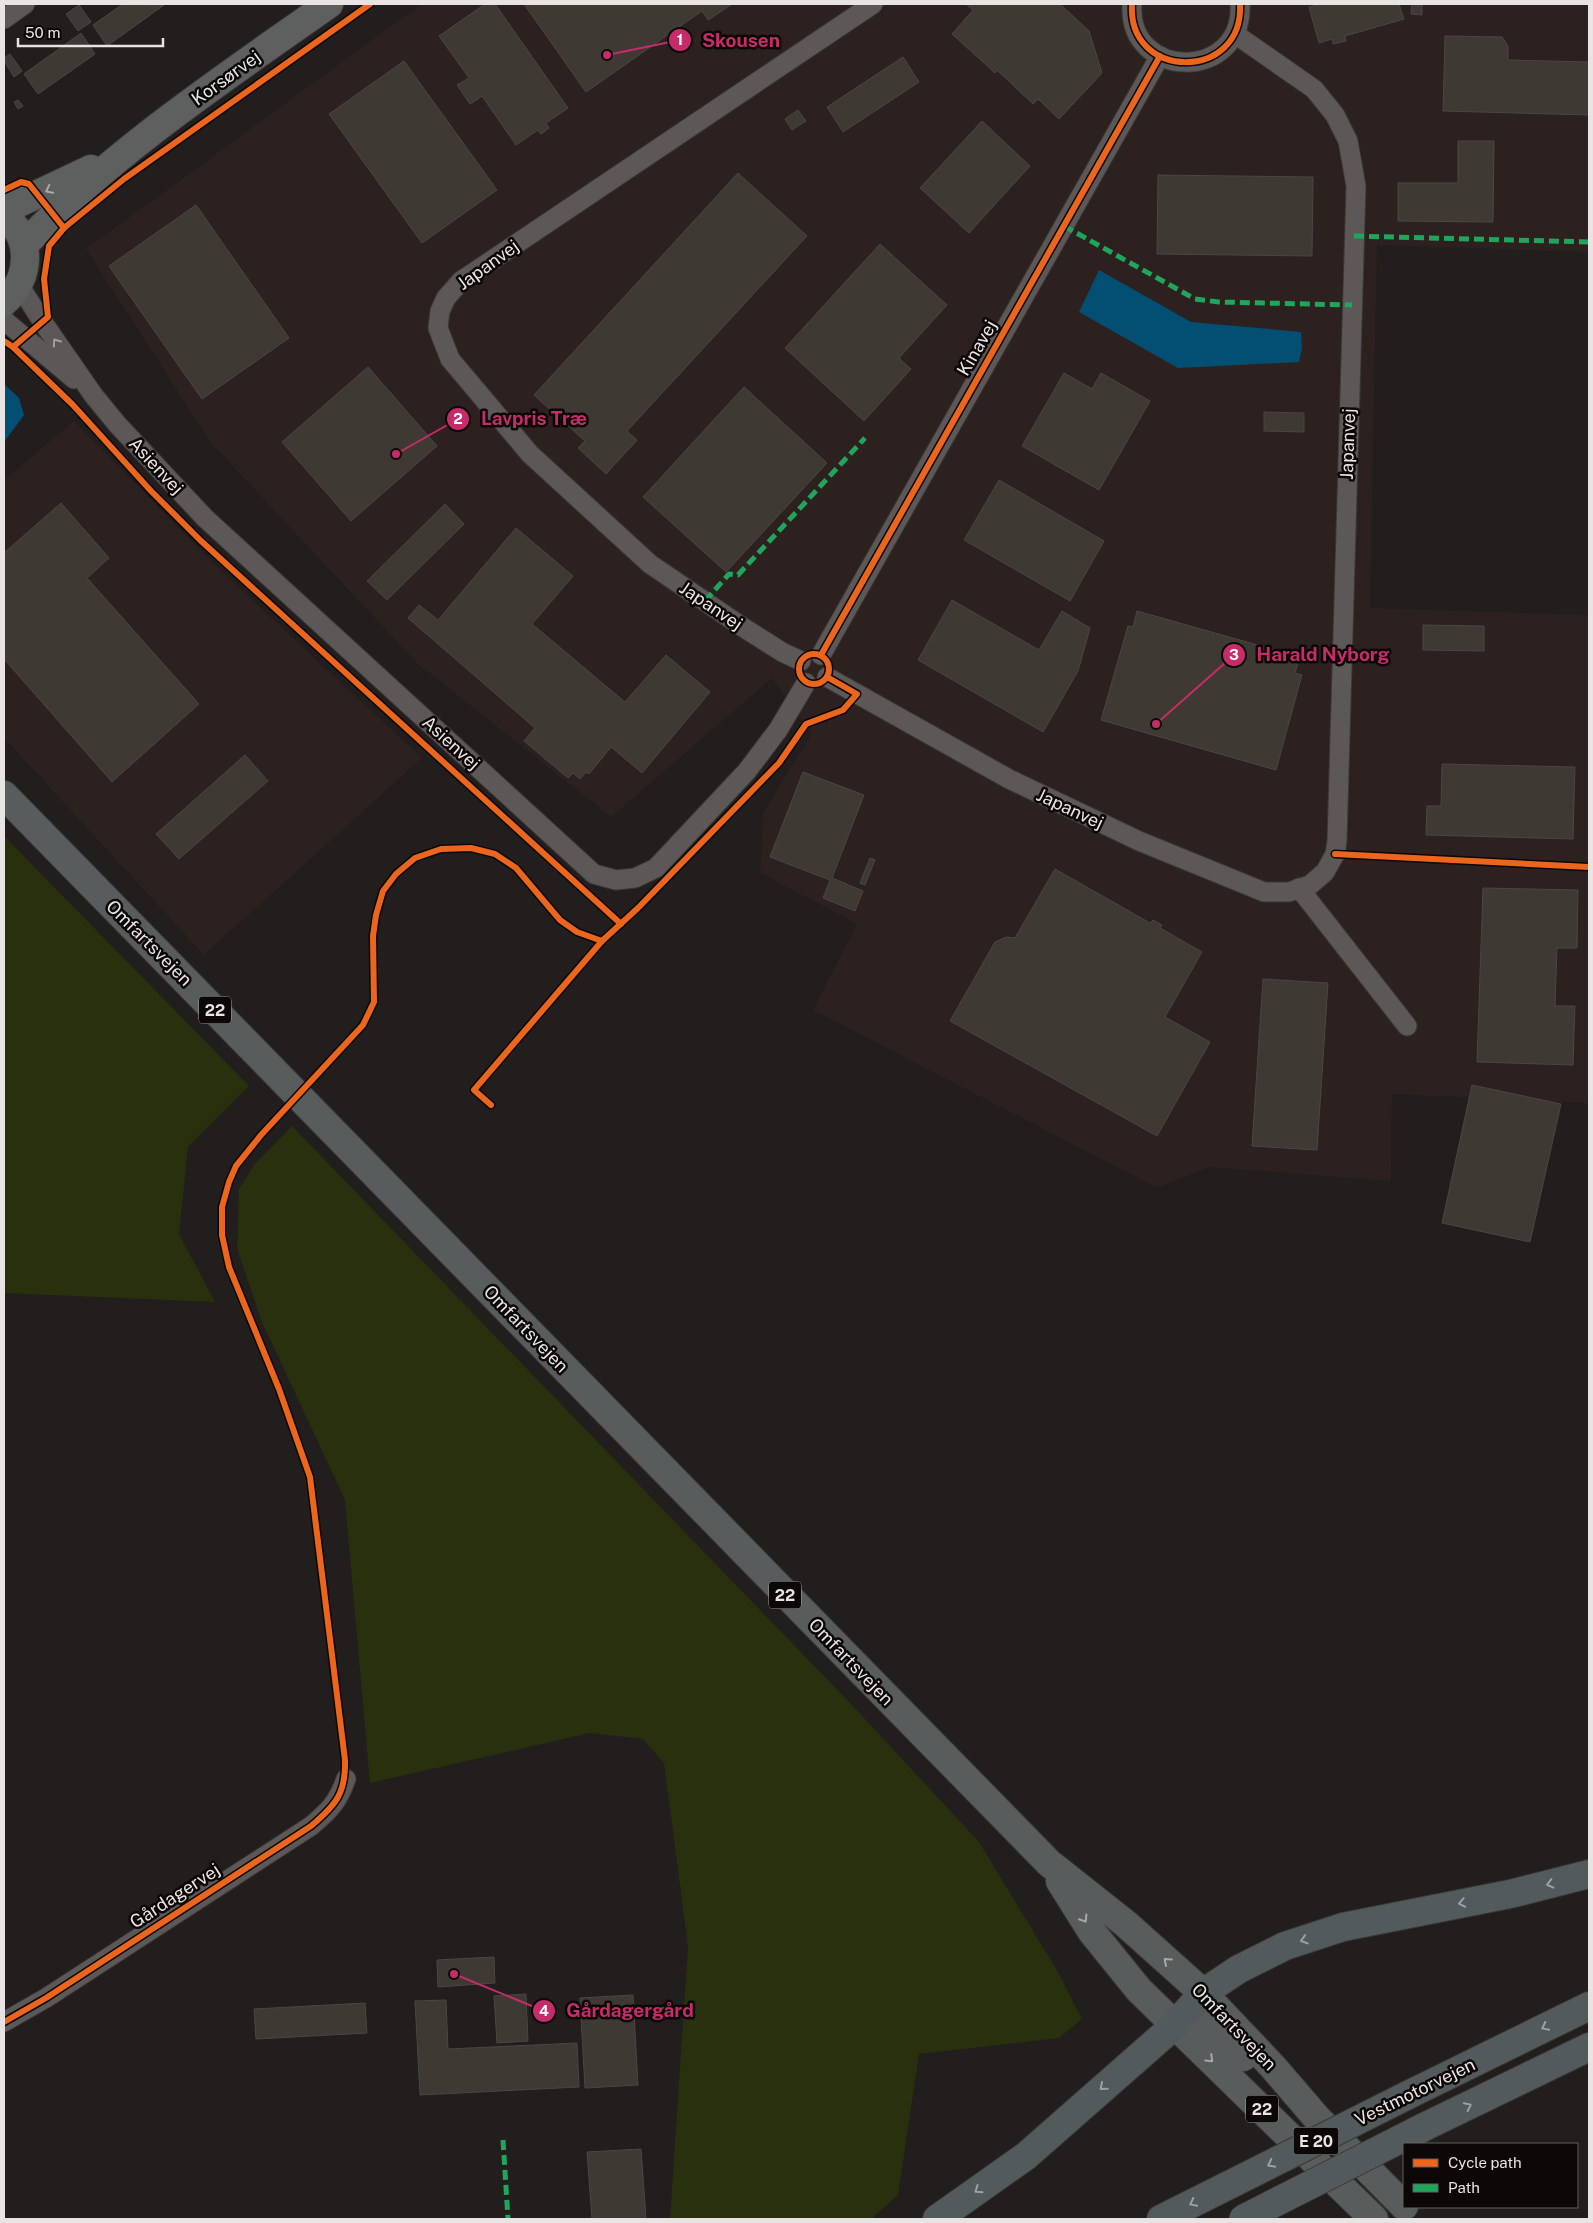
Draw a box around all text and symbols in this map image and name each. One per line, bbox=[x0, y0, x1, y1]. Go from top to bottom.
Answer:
scale bar bbox=[18, 15, 162, 47]
callout: Skousen bbox=[667, 23, 790, 57]
text: 50 m bbox=[25, 24, 60, 41]
text: Skousen bbox=[702, 29, 780, 51]
text: 1 bbox=[677, 31, 683, 48]
street label: Korsørvej bbox=[187, 46, 264, 110]
one-way arrow bbox=[45, 184, 54, 194]
street label: Japanvej bbox=[453, 235, 523, 294]
street label: Kinavej bbox=[952, 316, 1001, 379]
one-way arrow bbox=[53, 338, 62, 348]
callout: Lavpris Træ bbox=[446, 402, 597, 436]
text: Lavpris Træ bbox=[481, 407, 587, 429]
street label: Japanvej bbox=[1336, 408, 1359, 480]
text: 2 bbox=[453, 410, 463, 427]
street label: Asienvej bbox=[125, 433, 188, 498]
street label: Japanvej bbox=[676, 577, 747, 634]
callout: Harald Nyborg bbox=[1221, 638, 1399, 672]
text: Harald Nyborg bbox=[1257, 643, 1390, 665]
text: 3 bbox=[1229, 646, 1239, 663]
street label: Asienvej bbox=[418, 711, 484, 774]
street label: Japanvej bbox=[1033, 784, 1107, 833]
street label: Omfartsvejen bbox=[102, 895, 197, 990]
road number: 22 bbox=[199, 996, 231, 1024]
street label: Omfartsvejen bbox=[480, 1281, 573, 1376]
road number: 22 bbox=[769, 1582, 801, 1608]
street label: Omfartsvejen bbox=[805, 1614, 898, 1709]
street label: Gårdagervej bbox=[126, 1859, 224, 1932]
one-way arrow bbox=[1545, 1878, 1554, 1889]
one-way arrow bbox=[1458, 1897, 1466, 1908]
one-way arrow bbox=[1078, 1914, 1087, 1923]
one-way arrow bbox=[1300, 1934, 1309, 1944]
one-way arrow bbox=[1163, 1957, 1172, 1966]
street label: Omfartsvejen bbox=[1188, 1979, 1281, 2074]
callout: Gårdagergård bbox=[531, 1994, 704, 2028]
text: Gårdagergård bbox=[566, 1999, 694, 2021]
text: 4 bbox=[539, 2002, 549, 2019]
one-way arrow bbox=[1542, 2021, 1551, 2031]
one-way arrow bbox=[1204, 2053, 1213, 2062]
street label: Vestmotorvejen bbox=[1351, 2053, 1478, 2130]
one-way arrow bbox=[1100, 2082, 1109, 2091]
road number: 22 bbox=[1246, 2096, 1278, 2122]
one-way arrow bbox=[1463, 2102, 1472, 2112]
road number: E 20 bbox=[1294, 2128, 1338, 2154]
legend bbox=[1403, 2143, 1578, 2208]
text: Cycle path bbox=[1448, 2154, 1522, 2171]
one-way arrow bbox=[1267, 2158, 1276, 2168]
text: Path bbox=[1448, 2179, 1480, 2196]
one-way arrow bbox=[974, 2184, 984, 2193]
one-way arrow bbox=[1189, 2197, 1198, 2207]

